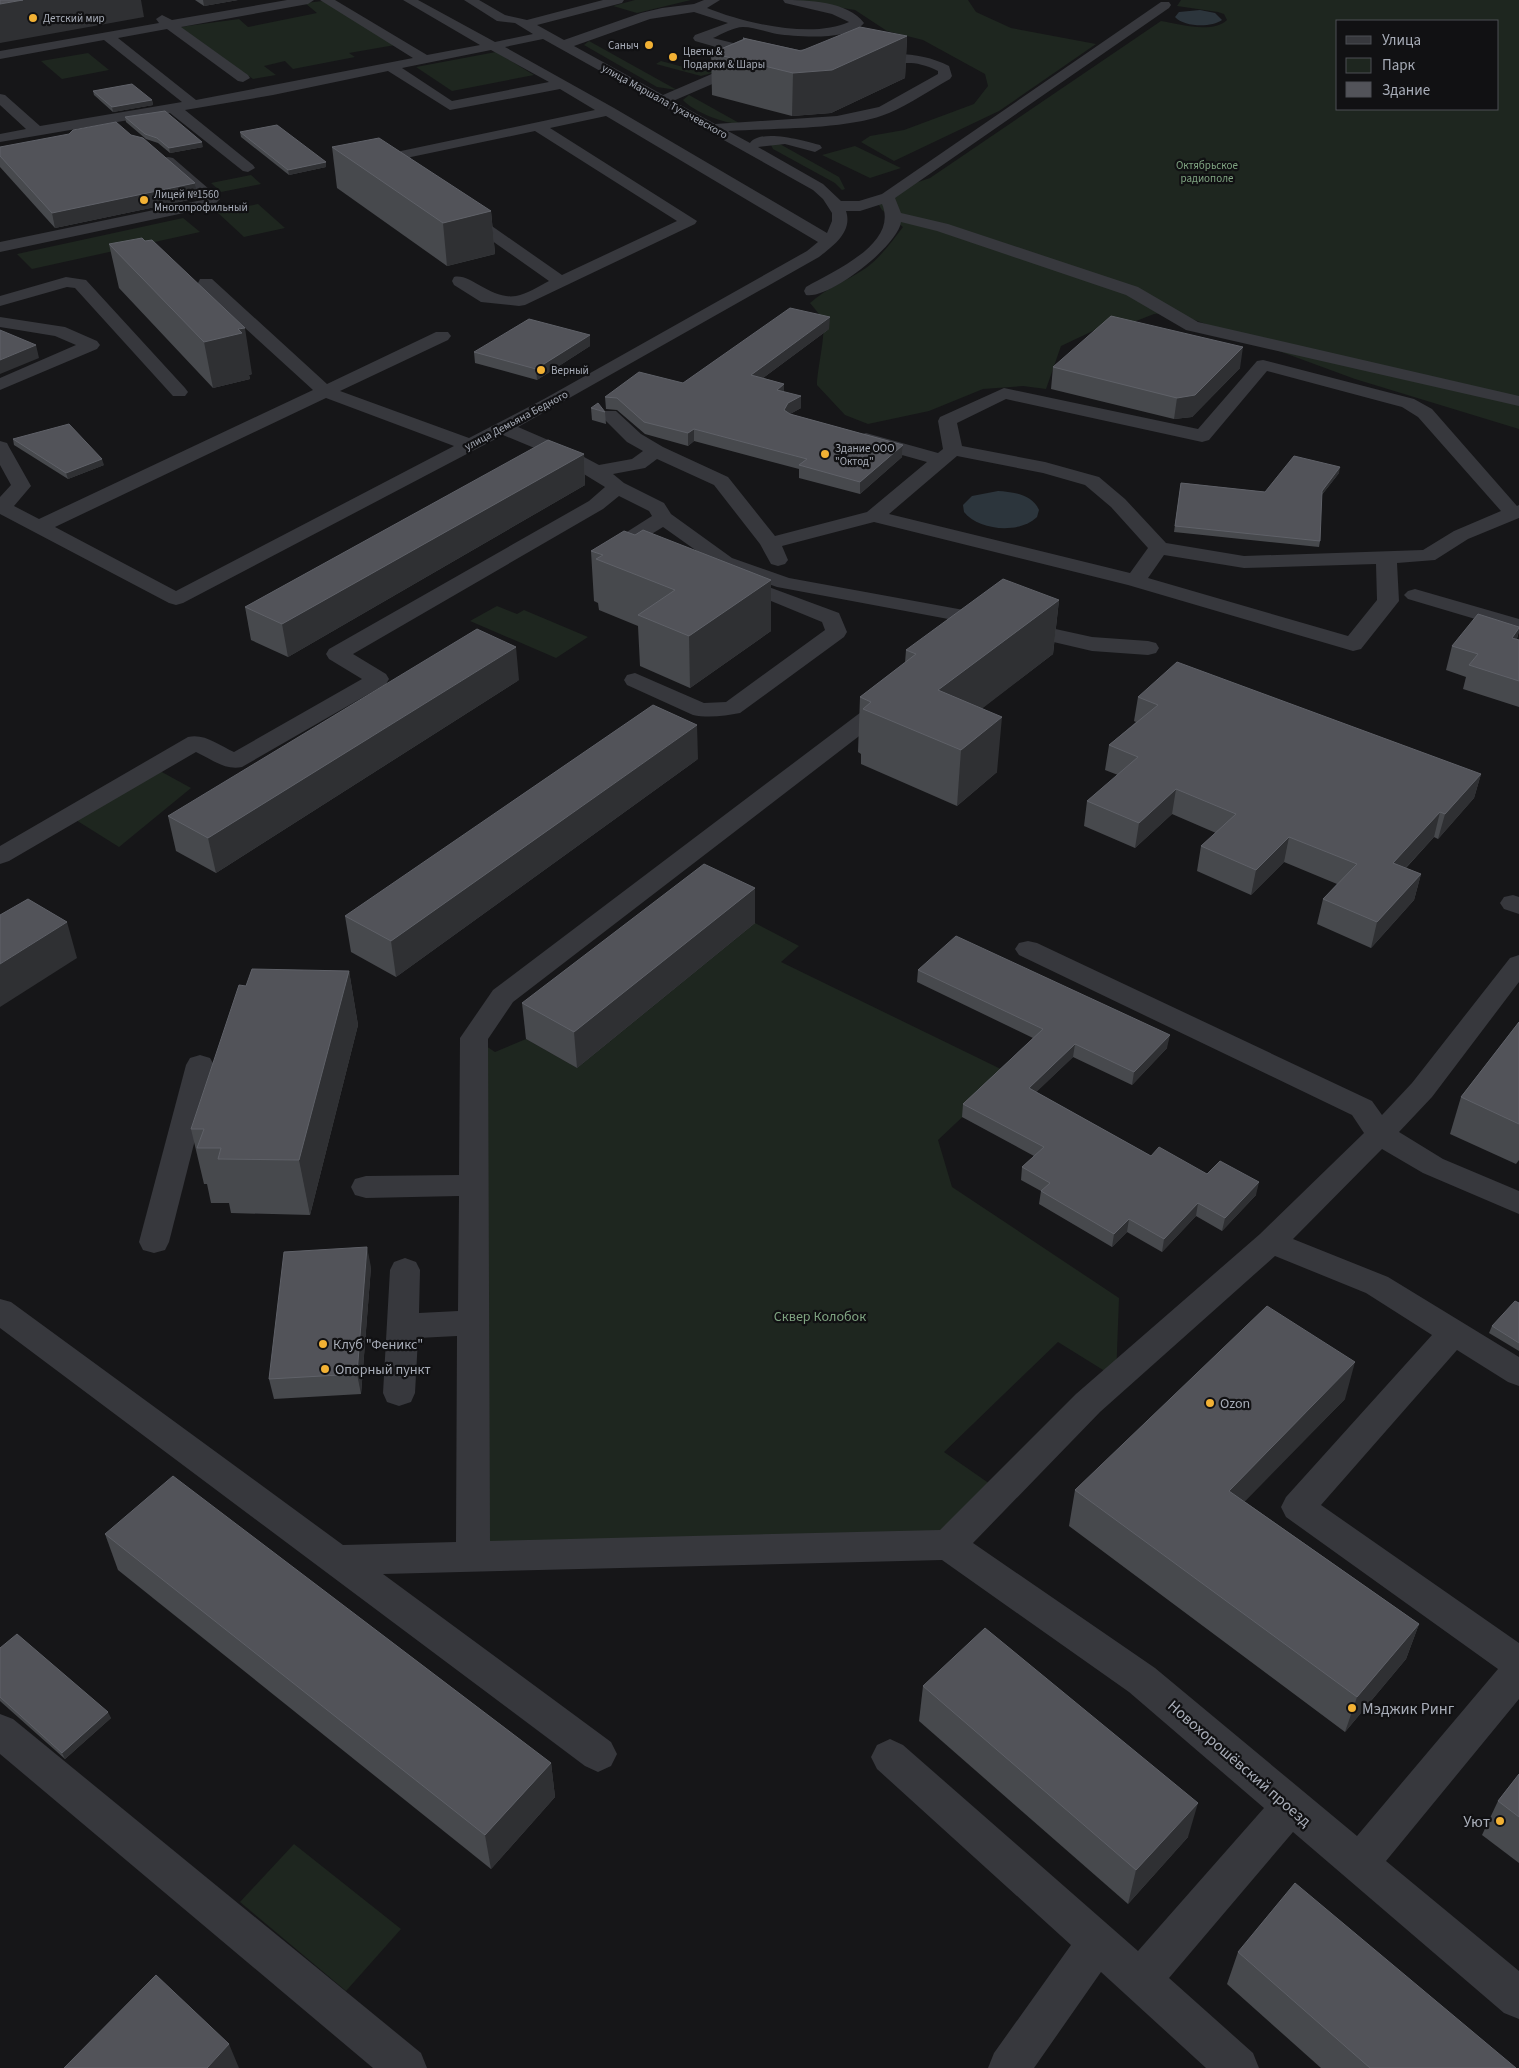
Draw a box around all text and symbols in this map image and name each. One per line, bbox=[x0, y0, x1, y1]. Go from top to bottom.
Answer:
place label: Детский мир bbox=[43, 11, 105, 26]
marker: Детский мир bbox=[27, 12, 39, 24]
legend bbox=[1336, 20, 1499, 110]
text: Улица bbox=[1382, 30, 1421, 51]
place label: Саныч bbox=[608, 38, 639, 53]
marker: Саныч bbox=[643, 39, 655, 51]
place label: Цветы & Подарки & Шары bbox=[683, 44, 765, 72]
marker: Цветы & Подарки & Шары bbox=[667, 51, 679, 63]
text: Парк bbox=[1382, 55, 1416, 76]
street label: улица Маршала Тухачевского bbox=[599, 60, 730, 142]
text: Здание bbox=[1382, 80, 1430, 101]
park label: Октябрьское радиополе bbox=[1176, 158, 1239, 186]
place label: Лицей №1560 Многопрофильный bbox=[154, 187, 248, 215]
marker: Лицей №1560 Многопрофильный bbox=[138, 194, 150, 206]
place label: Верный bbox=[551, 363, 589, 378]
marker: Верный bbox=[535, 364, 547, 376]
street label: улица Демьяна Бедного bbox=[462, 387, 571, 454]
place label: Здание ООО "Октод" bbox=[835, 441, 894, 469]
marker: Здание ООО "Октод" bbox=[819, 448, 831, 460]
park label: Сквер Колобок bbox=[774, 1307, 866, 1327]
place label: Клуб "Феникс" bbox=[333, 1335, 423, 1355]
marker: Клуб "Феникс" bbox=[317, 1338, 329, 1350]
place label: Опорный пункт bbox=[335, 1360, 431, 1380]
marker: Опорный пункт bbox=[319, 1363, 331, 1375]
place label: Ozon bbox=[1220, 1394, 1250, 1414]
marker: Ozon bbox=[1204, 1397, 1216, 1409]
street label: Новохорошёвский проезд bbox=[1163, 1695, 1316, 1833]
place label: Мэджик Ринг bbox=[1362, 1698, 1455, 1720]
marker: Мэджик Ринг bbox=[1346, 1702, 1358, 1714]
place label: Уют bbox=[1463, 1811, 1490, 1833]
marker: Уют bbox=[1494, 1815, 1506, 1827]

